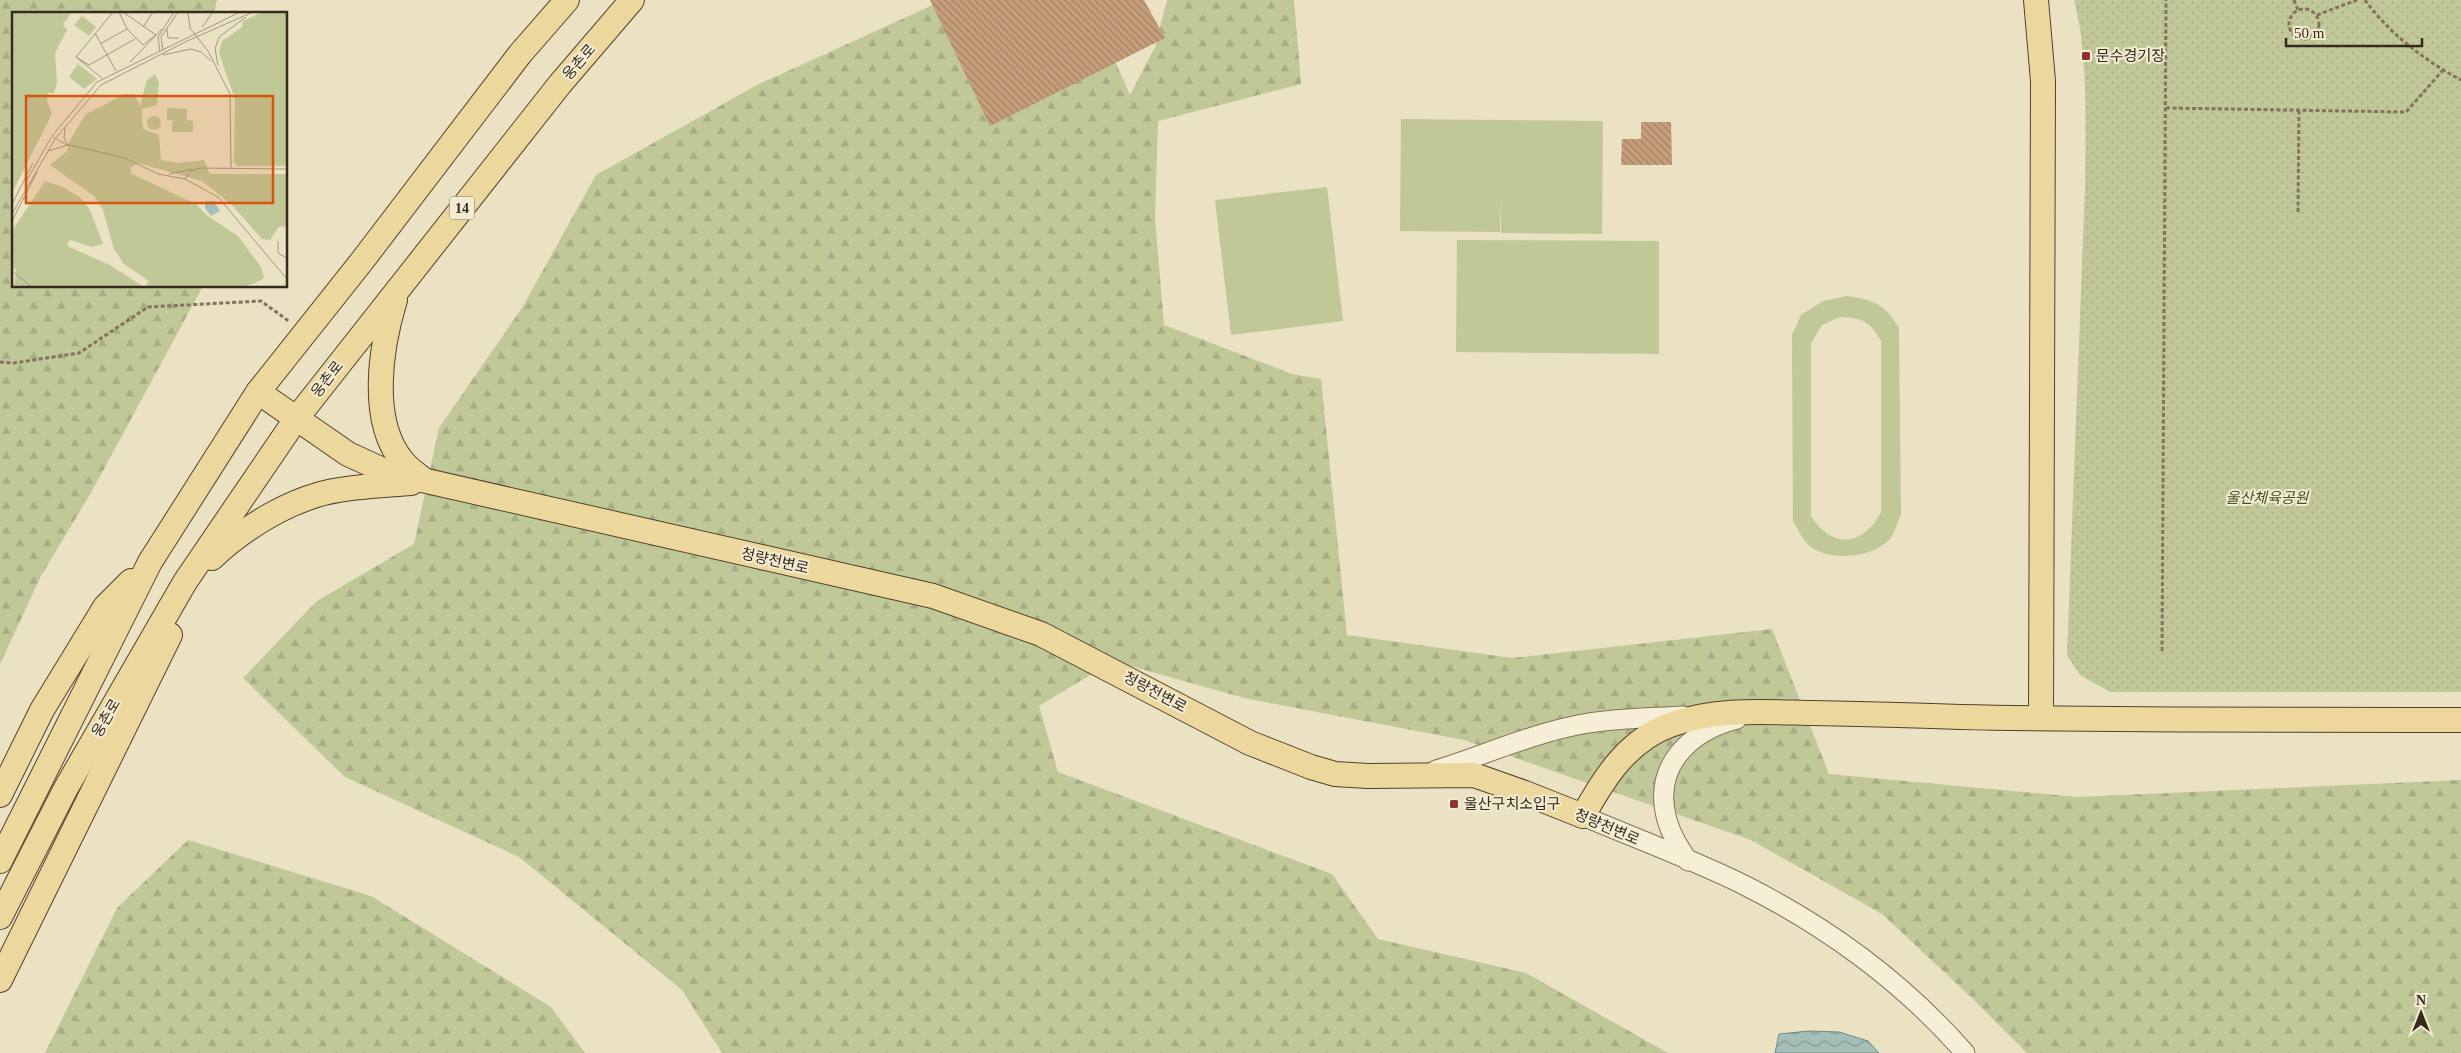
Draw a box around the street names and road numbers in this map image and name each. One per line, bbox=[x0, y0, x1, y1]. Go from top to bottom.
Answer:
street label: 웅촌로 bbox=[559, 41, 599, 83]
road number: 14 bbox=[450, 197, 474, 220]
street label: 웅촌로 bbox=[308, 358, 346, 400]
street label: 청량천변로 bbox=[740, 544, 811, 577]
street label: 청량천변로 bbox=[1121, 668, 1190, 715]
street label: 웅촌로 bbox=[89, 696, 123, 740]
street label: 청량천변로 bbox=[1572, 805, 1642, 848]

